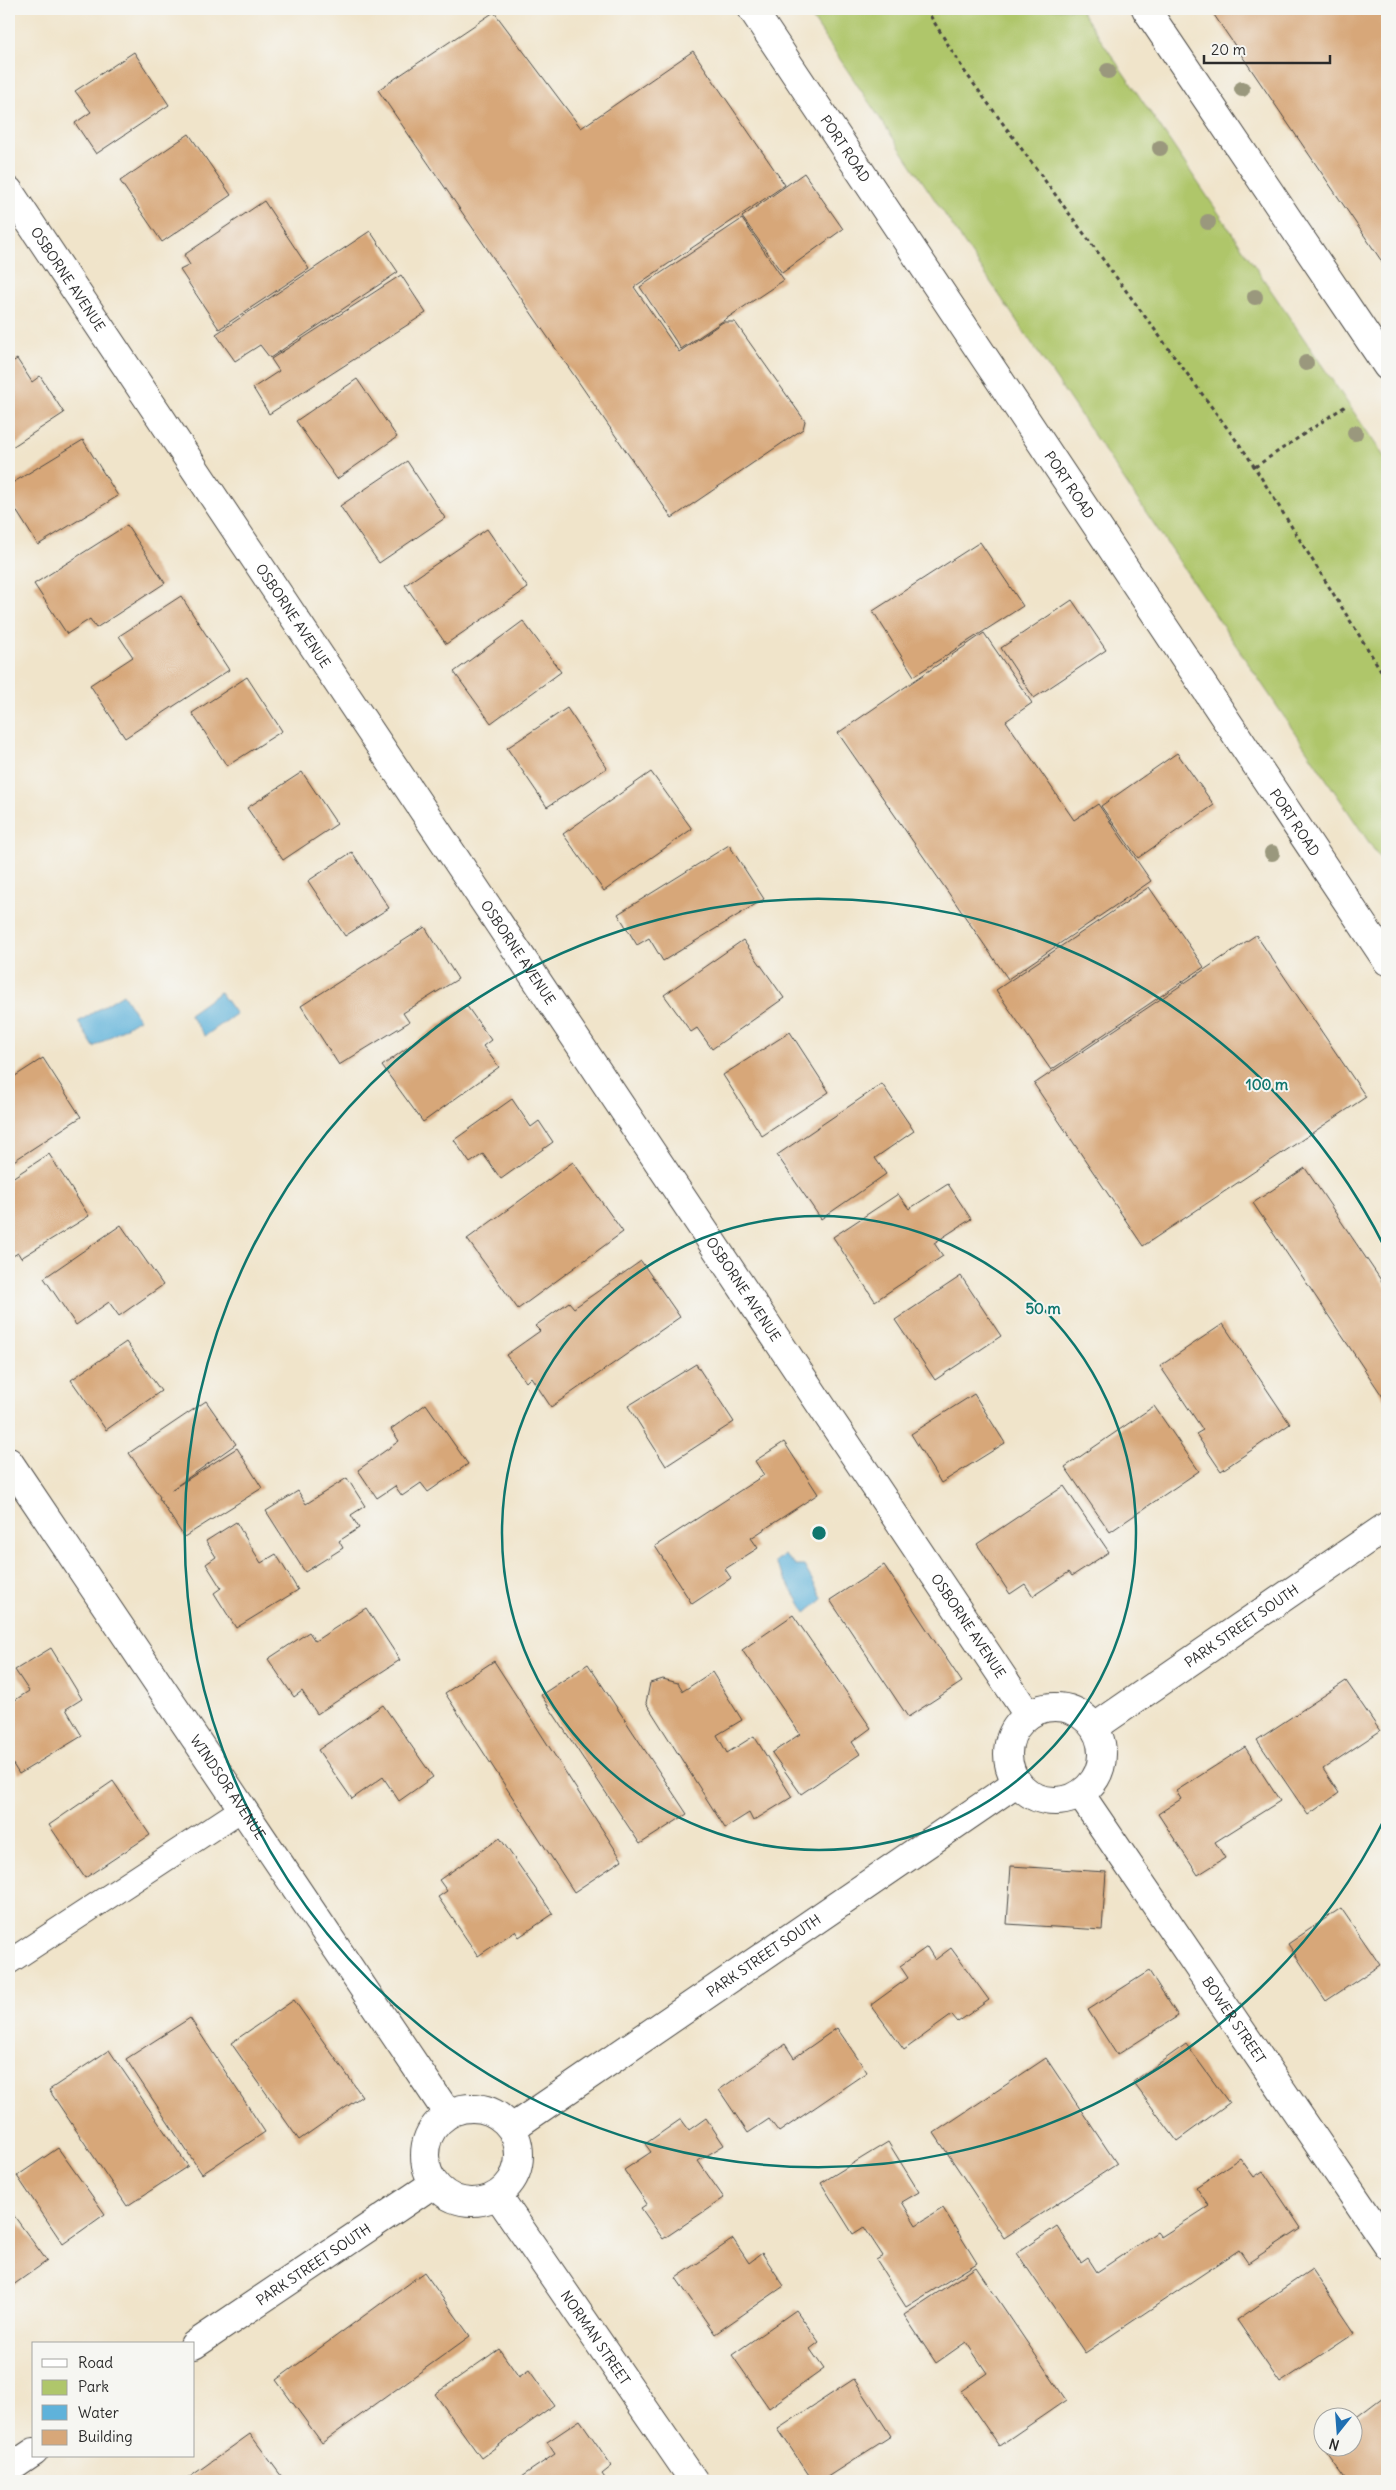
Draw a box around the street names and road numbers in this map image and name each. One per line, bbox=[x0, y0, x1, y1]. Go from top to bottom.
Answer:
street label: PORT ROAD bbox=[816, 112, 874, 186]
street label: OSBORNE AVENUE bbox=[27, 223, 109, 335]
street label: PORT ROAD bbox=[1041, 448, 1098, 522]
street label: OSBORNE AVENUE bbox=[252, 560, 334, 671]
street label: PORT ROAD bbox=[1266, 786, 1324, 860]
street label: OSBORNE AVENUE bbox=[477, 897, 559, 1008]
street label: OSBORNE AVENUE bbox=[702, 1233, 785, 1345]
street label: OSBORNE AVENUE bbox=[927, 1570, 1010, 1681]
street label: PARK STREET SOUTH bbox=[1181, 1580, 1302, 1672]
street label: WINDSOR AVENUE bbox=[186, 1731, 270, 1843]
street label: PARK STREET SOUTH bbox=[703, 1910, 824, 2001]
street label: BOWER STREET bbox=[1198, 1973, 1270, 2067]
street label: PARK STREET SOUTH bbox=[253, 2219, 374, 2310]
street label: NORMAN STREET bbox=[557, 2287, 634, 2388]

